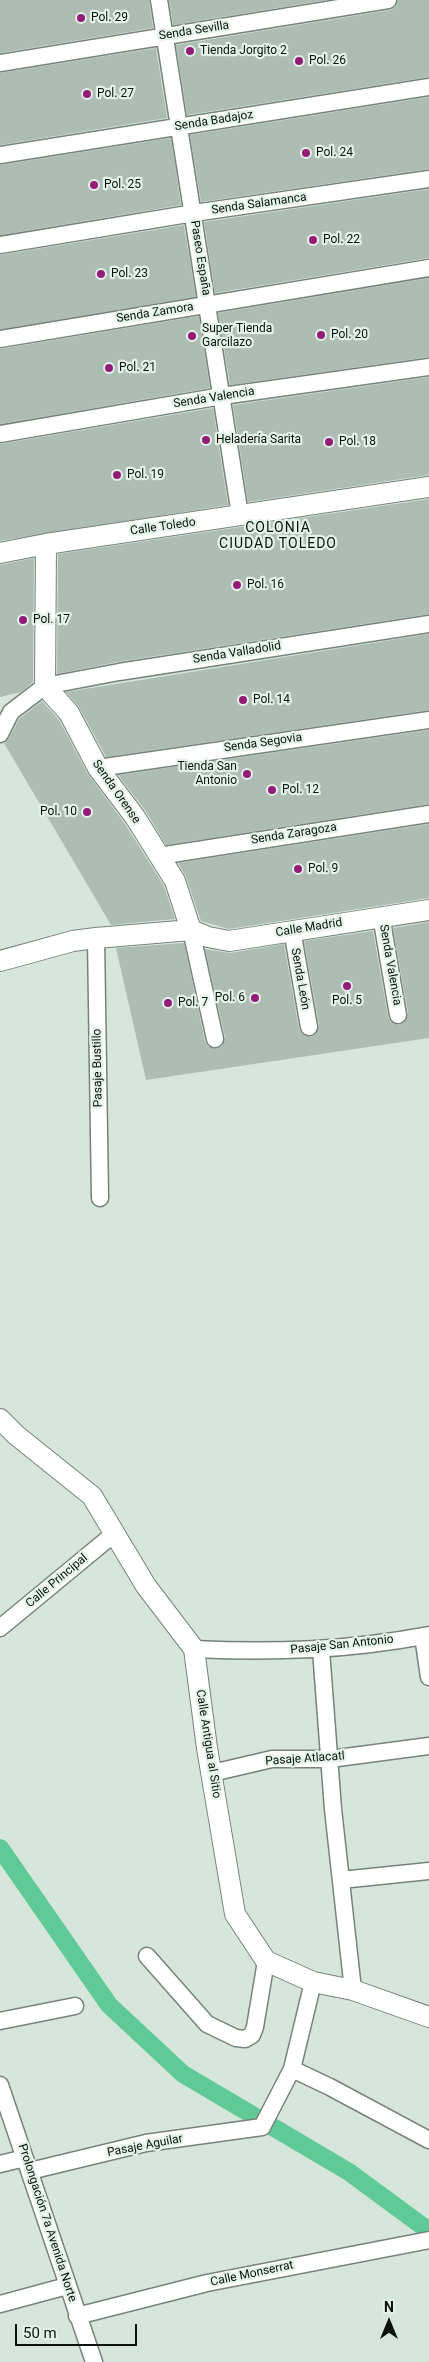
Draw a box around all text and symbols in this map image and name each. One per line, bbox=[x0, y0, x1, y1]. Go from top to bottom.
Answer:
place label: Pol. 29 bbox=[91, 11, 128, 25]
marker: Pol. 29 bbox=[75, 12, 87, 24]
street label: Senda Sevilla bbox=[158, 18, 230, 44]
place label: Tienda Jorgito 2 bbox=[200, 44, 287, 58]
marker: Tienda Jorgito 2 bbox=[184, 45, 196, 57]
place label: Pol. 26 bbox=[309, 54, 346, 68]
marker: Pol. 26 bbox=[293, 55, 305, 67]
place label: Pol. 27 bbox=[97, 87, 134, 101]
marker: Pol. 27 bbox=[81, 88, 93, 100]
street label: Senda Badajoz bbox=[174, 108, 254, 134]
place label: Pol. 24 bbox=[316, 146, 353, 160]
marker: Pol. 24 bbox=[300, 147, 312, 159]
place label: Pol. 25 bbox=[104, 178, 141, 192]
marker: Pol. 25 bbox=[88, 179, 100, 191]
street label: Senda Salamanca bbox=[210, 190, 308, 218]
street label: Paseo España bbox=[187, 219, 213, 297]
place label: Pol. 22 bbox=[323, 233, 360, 247]
marker: Pol. 22 bbox=[307, 234, 319, 246]
place label: Pol. 23 bbox=[111, 267, 148, 281]
marker: Pol. 23 bbox=[95, 268, 107, 280]
street label: Senda Zamora bbox=[115, 300, 195, 326]
place label: Super Tienda Garcilazo bbox=[202, 322, 272, 350]
place label: Pol. 20 bbox=[331, 328, 368, 342]
marker: Pol. 20 bbox=[315, 329, 327, 341]
marker: Super Tienda Garcilazo bbox=[186, 330, 198, 342]
place label: Pol. 21 bbox=[119, 361, 156, 375]
marker: Pol. 21 bbox=[103, 362, 115, 374]
street label: Senda Valencia bbox=[172, 384, 256, 412]
place label: Heladería Sarita bbox=[216, 433, 301, 447]
marker: Heladería Sarita bbox=[200, 434, 212, 446]
place label: Pol. 18 bbox=[339, 435, 376, 449]
marker: Pol. 18 bbox=[323, 436, 335, 448]
place label: Pol. 19 bbox=[127, 468, 164, 482]
marker: Pol. 19 bbox=[111, 469, 123, 481]
street label: Calle Toledo bbox=[129, 515, 197, 539]
district label: COLONIA CIUDAD TOLEDO bbox=[217, 520, 339, 552]
place label: Pol. 16 bbox=[247, 578, 284, 592]
marker: Pol. 16 bbox=[231, 579, 243, 591]
place label: Pol. 17 bbox=[33, 613, 70, 627]
marker: Pol. 17 bbox=[17, 614, 29, 626]
street label: Senda Valladolid bbox=[192, 639, 282, 667]
place label: Pol. 14 bbox=[253, 693, 290, 707]
marker: Pol. 14 bbox=[237, 694, 249, 706]
street label: Senda Segovia bbox=[223, 730, 303, 756]
street label: Senda Orense bbox=[89, 758, 143, 826]
place label: Tienda San Antonio bbox=[177, 760, 237, 788]
marker: Tienda San Antonio bbox=[241, 768, 253, 780]
place label: Pol. 12 bbox=[282, 783, 319, 797]
marker: Pol. 12 bbox=[266, 784, 278, 796]
place label: Pol. 10 bbox=[40, 805, 77, 819]
marker: Pol. 10 bbox=[81, 806, 93, 818]
street label: Senda Zaragoza bbox=[250, 820, 338, 848]
place label: Pol. 9 bbox=[308, 862, 338, 876]
marker: Pol. 9 bbox=[292, 863, 304, 875]
street label: Calle Madrid bbox=[275, 916, 343, 940]
street label: Senda Valencia bbox=[376, 923, 404, 1007]
street label: Senda León bbox=[287, 947, 313, 1011]
marker: Pol. 5 bbox=[341, 980, 353, 992]
place label: Pol. 6 bbox=[215, 991, 245, 1005]
marker: Pol. 6 bbox=[249, 992, 261, 1004]
place label: Pol. 5 bbox=[332, 994, 362, 1008]
place label: Pol. 7 bbox=[178, 996, 208, 1010]
marker: Pol. 7 bbox=[162, 997, 174, 1009]
street label: Pasaje Bustillo bbox=[90, 1028, 106, 1108]
street label: Calle Principal bbox=[23, 1551, 91, 1611]
street label: Pasaje San Antonio bbox=[290, 1632, 394, 1658]
street label: Calle Antigua al Sitio bbox=[192, 1689, 224, 1799]
street label: Pasaje Atlacatl bbox=[265, 1749, 345, 1769]
street label: Pasaje Aguilar bbox=[106, 2132, 184, 2160]
street label: Prolongación 7a Avenida Norte bbox=[15, 2142, 79, 2304]
street label: Calle Monserrat bbox=[209, 2258, 295, 2290]
north arrow bbox=[364, 2297, 414, 2347]
text: N bbox=[384, 2299, 394, 2315]
scale bar bbox=[18, 2314, 140, 2346]
text: 50 m bbox=[23, 2324, 57, 2342]

